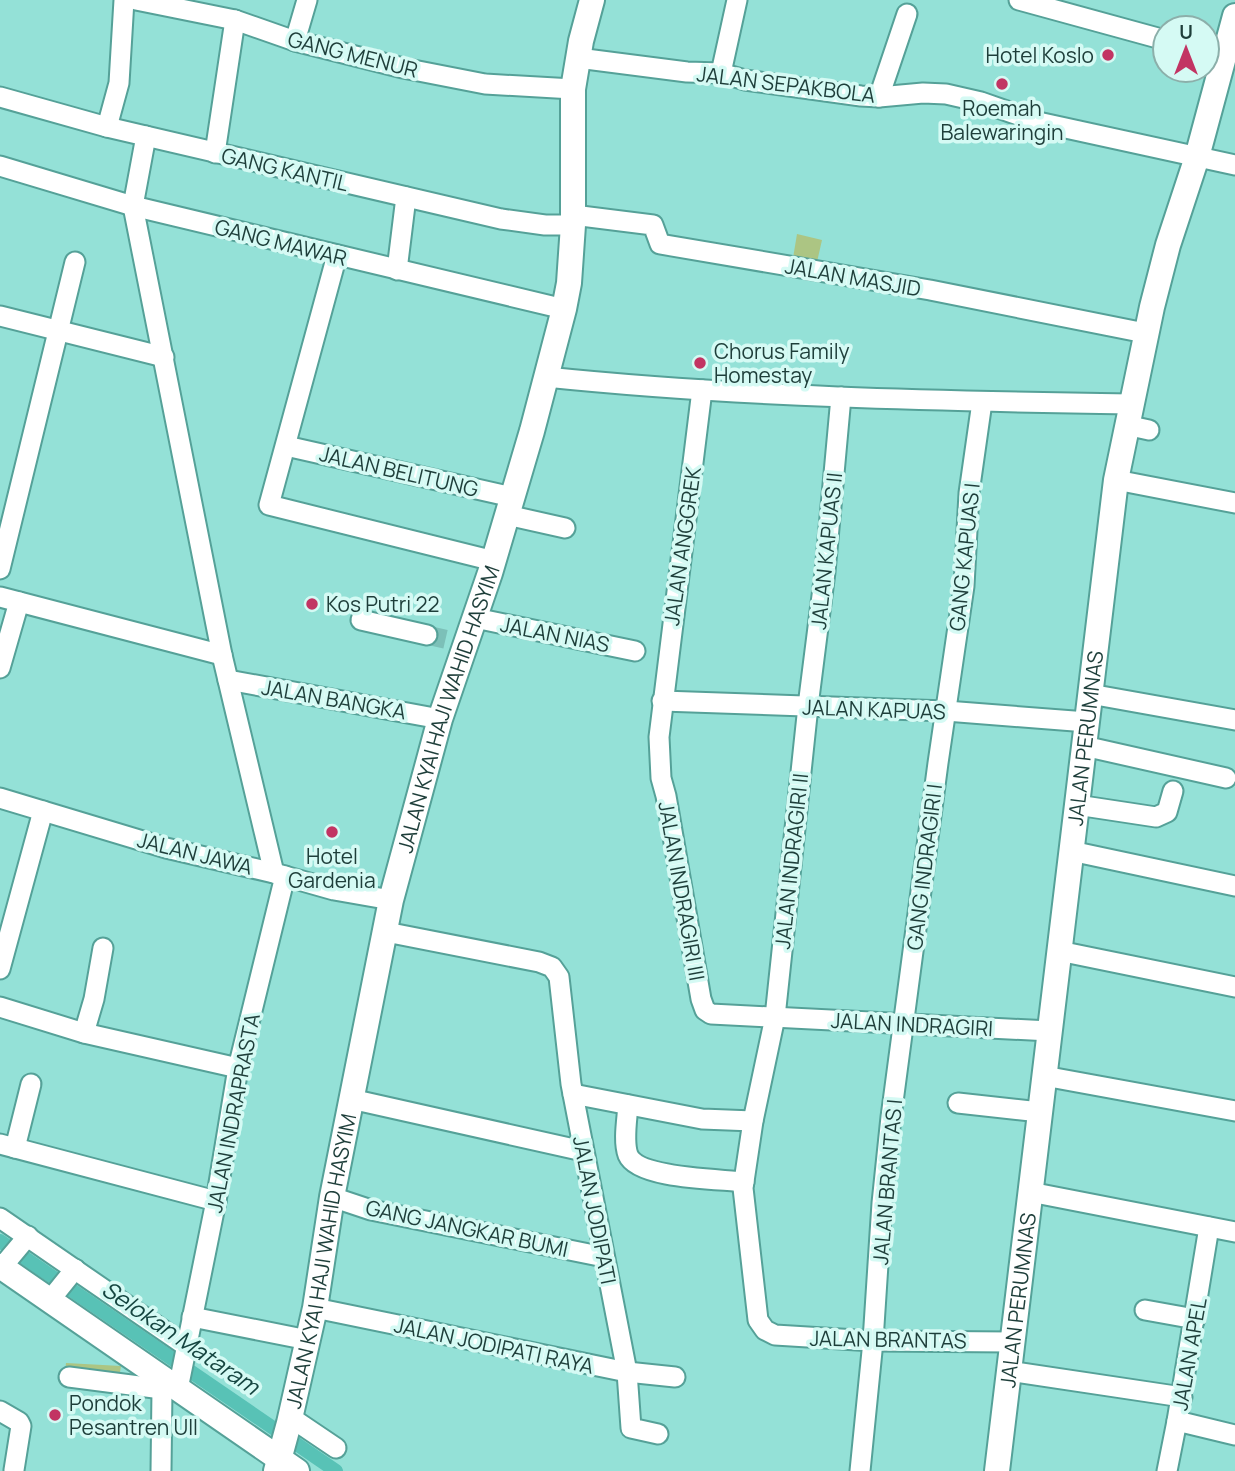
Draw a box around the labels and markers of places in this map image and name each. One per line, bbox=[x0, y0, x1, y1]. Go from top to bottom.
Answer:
place label: Hotel Koslo bbox=[986, 41, 1094, 69]
marker: Hotel Koslo bbox=[1100, 47, 1116, 63]
marker: Roemah Balewaringin bbox=[994, 76, 1010, 92]
place label: Roemah Balewaringin bbox=[940, 94, 1064, 146]
place label: Chorus Family Homestay bbox=[714, 337, 850, 389]
marker: Chorus Family Homestay bbox=[692, 355, 708, 371]
place label: Kos Putri 22 bbox=[326, 590, 439, 618]
marker: Kos Putri 22 bbox=[304, 596, 320, 612]
marker: Hotel Gardenia bbox=[324, 824, 340, 840]
place label: Hotel Gardenia bbox=[288, 842, 376, 894]
place label: Pondok Pesantren UII bbox=[69, 1389, 198, 1441]
marker: Pondok Pesantren UII bbox=[47, 1407, 63, 1423]

